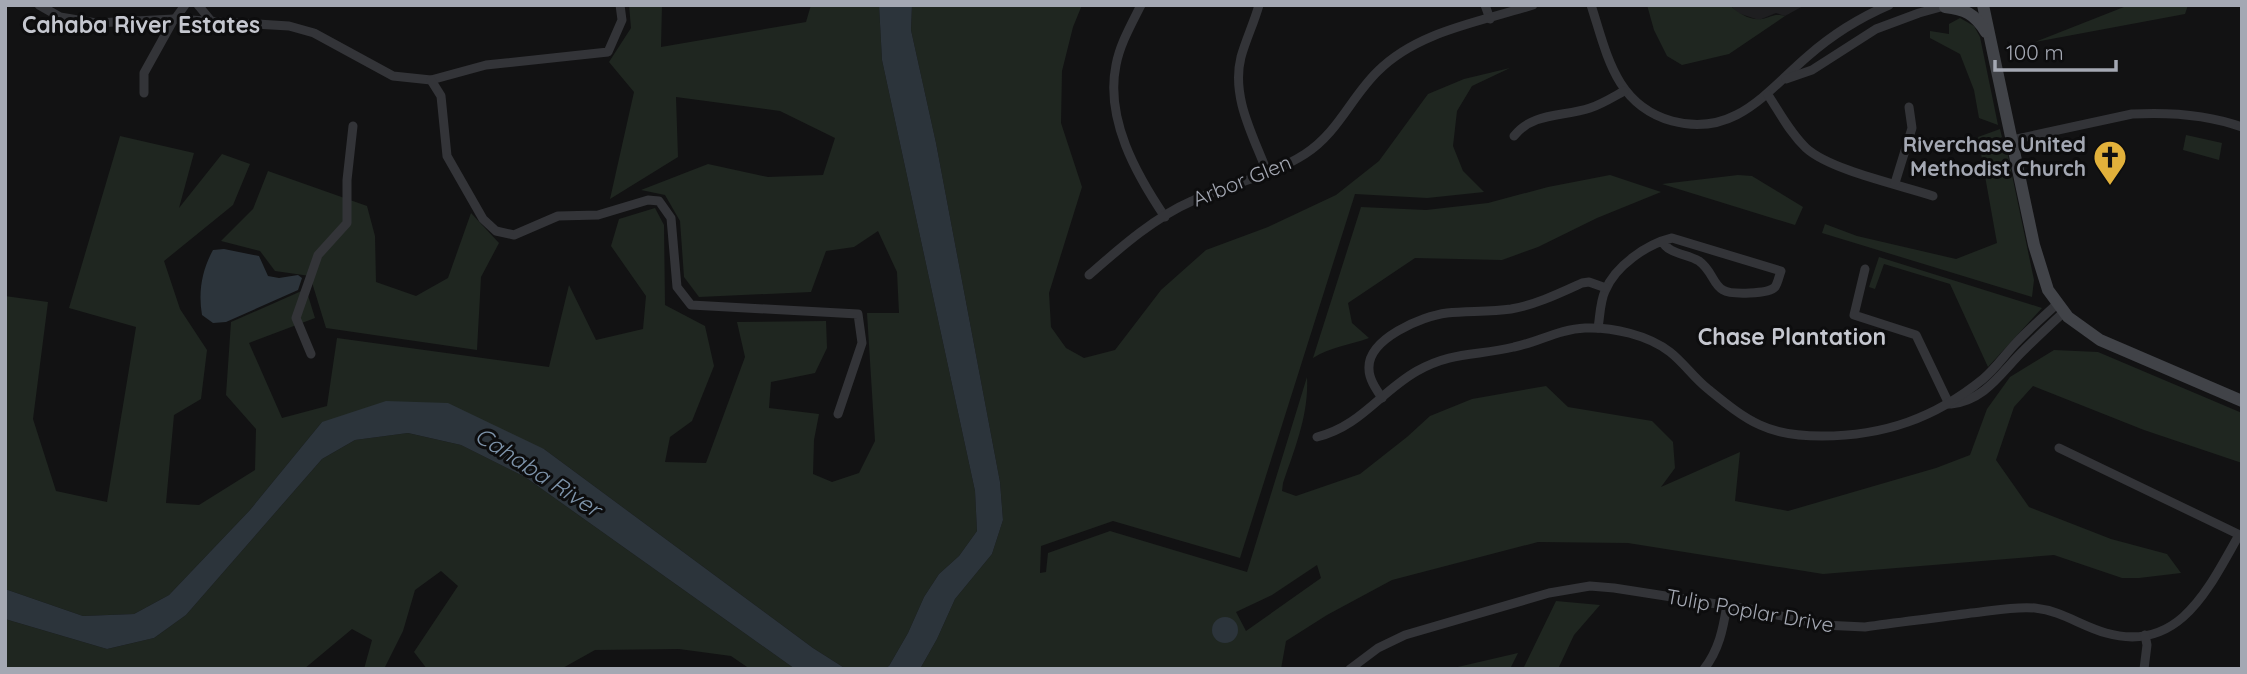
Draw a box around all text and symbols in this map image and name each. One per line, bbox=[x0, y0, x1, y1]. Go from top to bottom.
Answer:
district label: Cahaba River Estates bbox=[22, 10, 260, 39]
scale bar bbox=[1995, 28, 2116, 72]
text: 100 m bbox=[2006, 39, 2064, 65]
place label: Riverchase United Methodist Church bbox=[1903, 131, 2086, 181]
church icon: Riverchase United Methodist Church bbox=[2091, 138, 2129, 187]
street label: Arbor Glen bbox=[1188, 149, 1295, 212]
district label: Chase Plantation bbox=[1698, 322, 1886, 351]
water label: Cahaba River bbox=[470, 420, 609, 525]
street label: Tulip Poplar Drive bbox=[1664, 582, 1836, 638]

